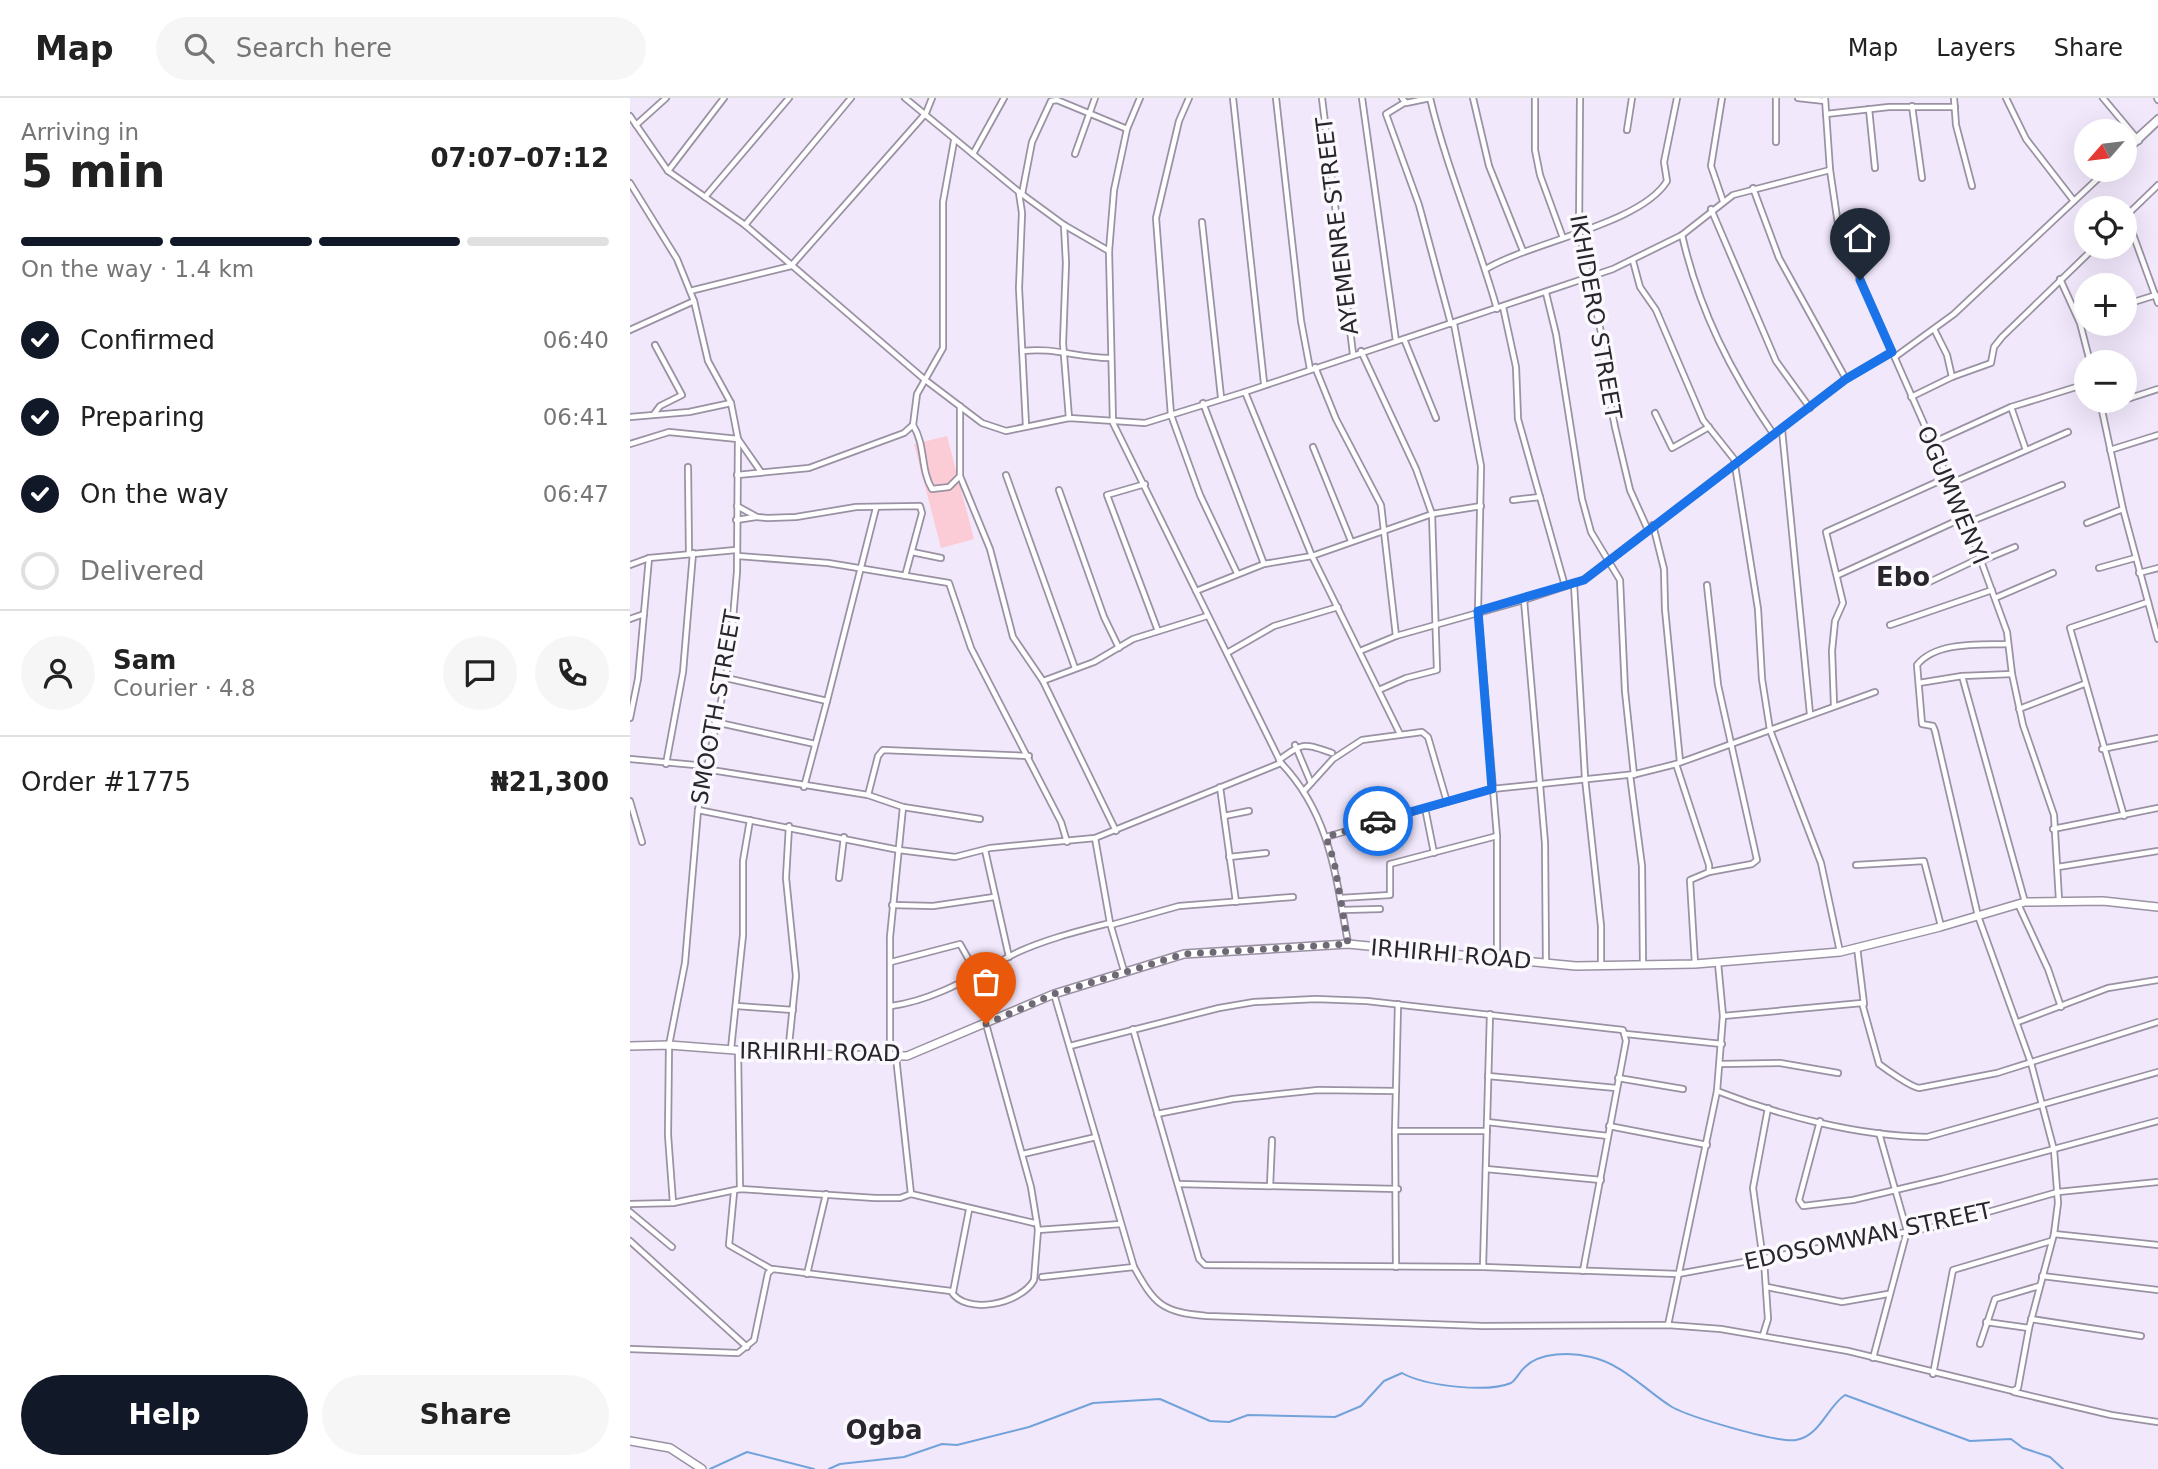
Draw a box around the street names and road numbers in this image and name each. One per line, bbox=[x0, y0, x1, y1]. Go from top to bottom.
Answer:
street label: AYEMENRE STREET bbox=[1311, 114, 1363, 337]
street label: IKHIDERO STREET bbox=[1565, 213, 1627, 422]
street label: OGUMWENYI bbox=[1912, 422, 1994, 568]
street label: SMOOTH STREET bbox=[686, 607, 746, 806]
street label: IRHIRHI ROAD bbox=[1370, 934, 1532, 974]
street label: IRHIRHI ROAD bbox=[739, 1038, 901, 1066]
street label: EDOSOMWAN STREET bbox=[1742, 1197, 1995, 1275]

